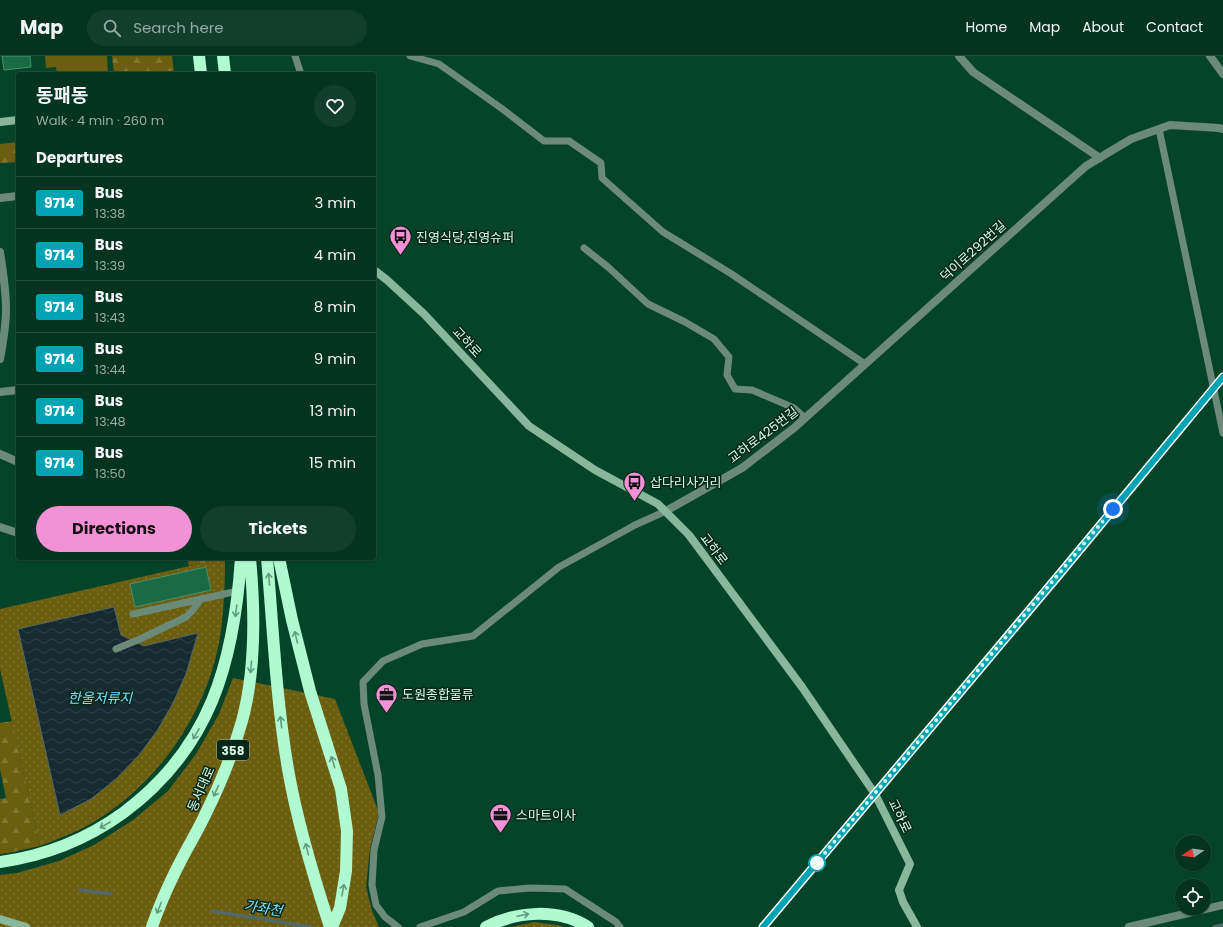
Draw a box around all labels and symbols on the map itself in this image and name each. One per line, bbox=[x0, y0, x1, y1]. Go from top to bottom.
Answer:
street label: 덕이로292번길 bbox=[936, 216, 1010, 286]
bus stop icon: 진영식당,진영슈퍼 bbox=[388, 224, 414, 257]
place label: 진영식당,진영슈퍼 bbox=[416, 228, 514, 247]
street label: 교하로 bbox=[448, 322, 486, 362]
street label: 교하로425번길 bbox=[724, 402, 802, 468]
bus stop icon: 삽다리사거리 bbox=[621, 469, 647, 502]
place label: 삽다리사거리 bbox=[650, 473, 722, 492]
your location bbox=[1103, 499, 1123, 519]
street label: 교하로 bbox=[696, 529, 732, 569]
one-way arrow bbox=[265, 573, 272, 586]
one-way arrow bbox=[232, 604, 240, 617]
one-way arrow bbox=[292, 631, 300, 644]
one-way arrow bbox=[247, 660, 254, 673]
office icon: 도원종합물류 bbox=[374, 681, 400, 714]
place label: 도원종합물류 bbox=[402, 685, 474, 704]
water label: 한울저류지 bbox=[68, 688, 133, 708]
one-way arrow bbox=[277, 716, 285, 729]
one-way arrow bbox=[192, 728, 200, 739]
road number: 358 bbox=[217, 740, 249, 760]
one-way arrow bbox=[329, 755, 336, 768]
street label: 동서대로 bbox=[183, 763, 219, 815]
one-way arrow bbox=[212, 785, 219, 797]
street label: 교하로 bbox=[884, 796, 916, 836]
office icon: 스마트이사 bbox=[487, 802, 513, 835]
place label: 스마트이사 bbox=[516, 806, 576, 825]
one-way arrow bbox=[99, 821, 111, 829]
north arrow bbox=[1175, 835, 1211, 871]
one-way arrow bbox=[303, 843, 310, 856]
unlabelled marker bbox=[808, 854, 826, 872]
one-way arrow bbox=[339, 884, 347, 897]
water label: 가좌천 bbox=[242, 895, 285, 921]
one-way arrow bbox=[154, 901, 162, 913]
one-way arrow bbox=[517, 911, 530, 919]

